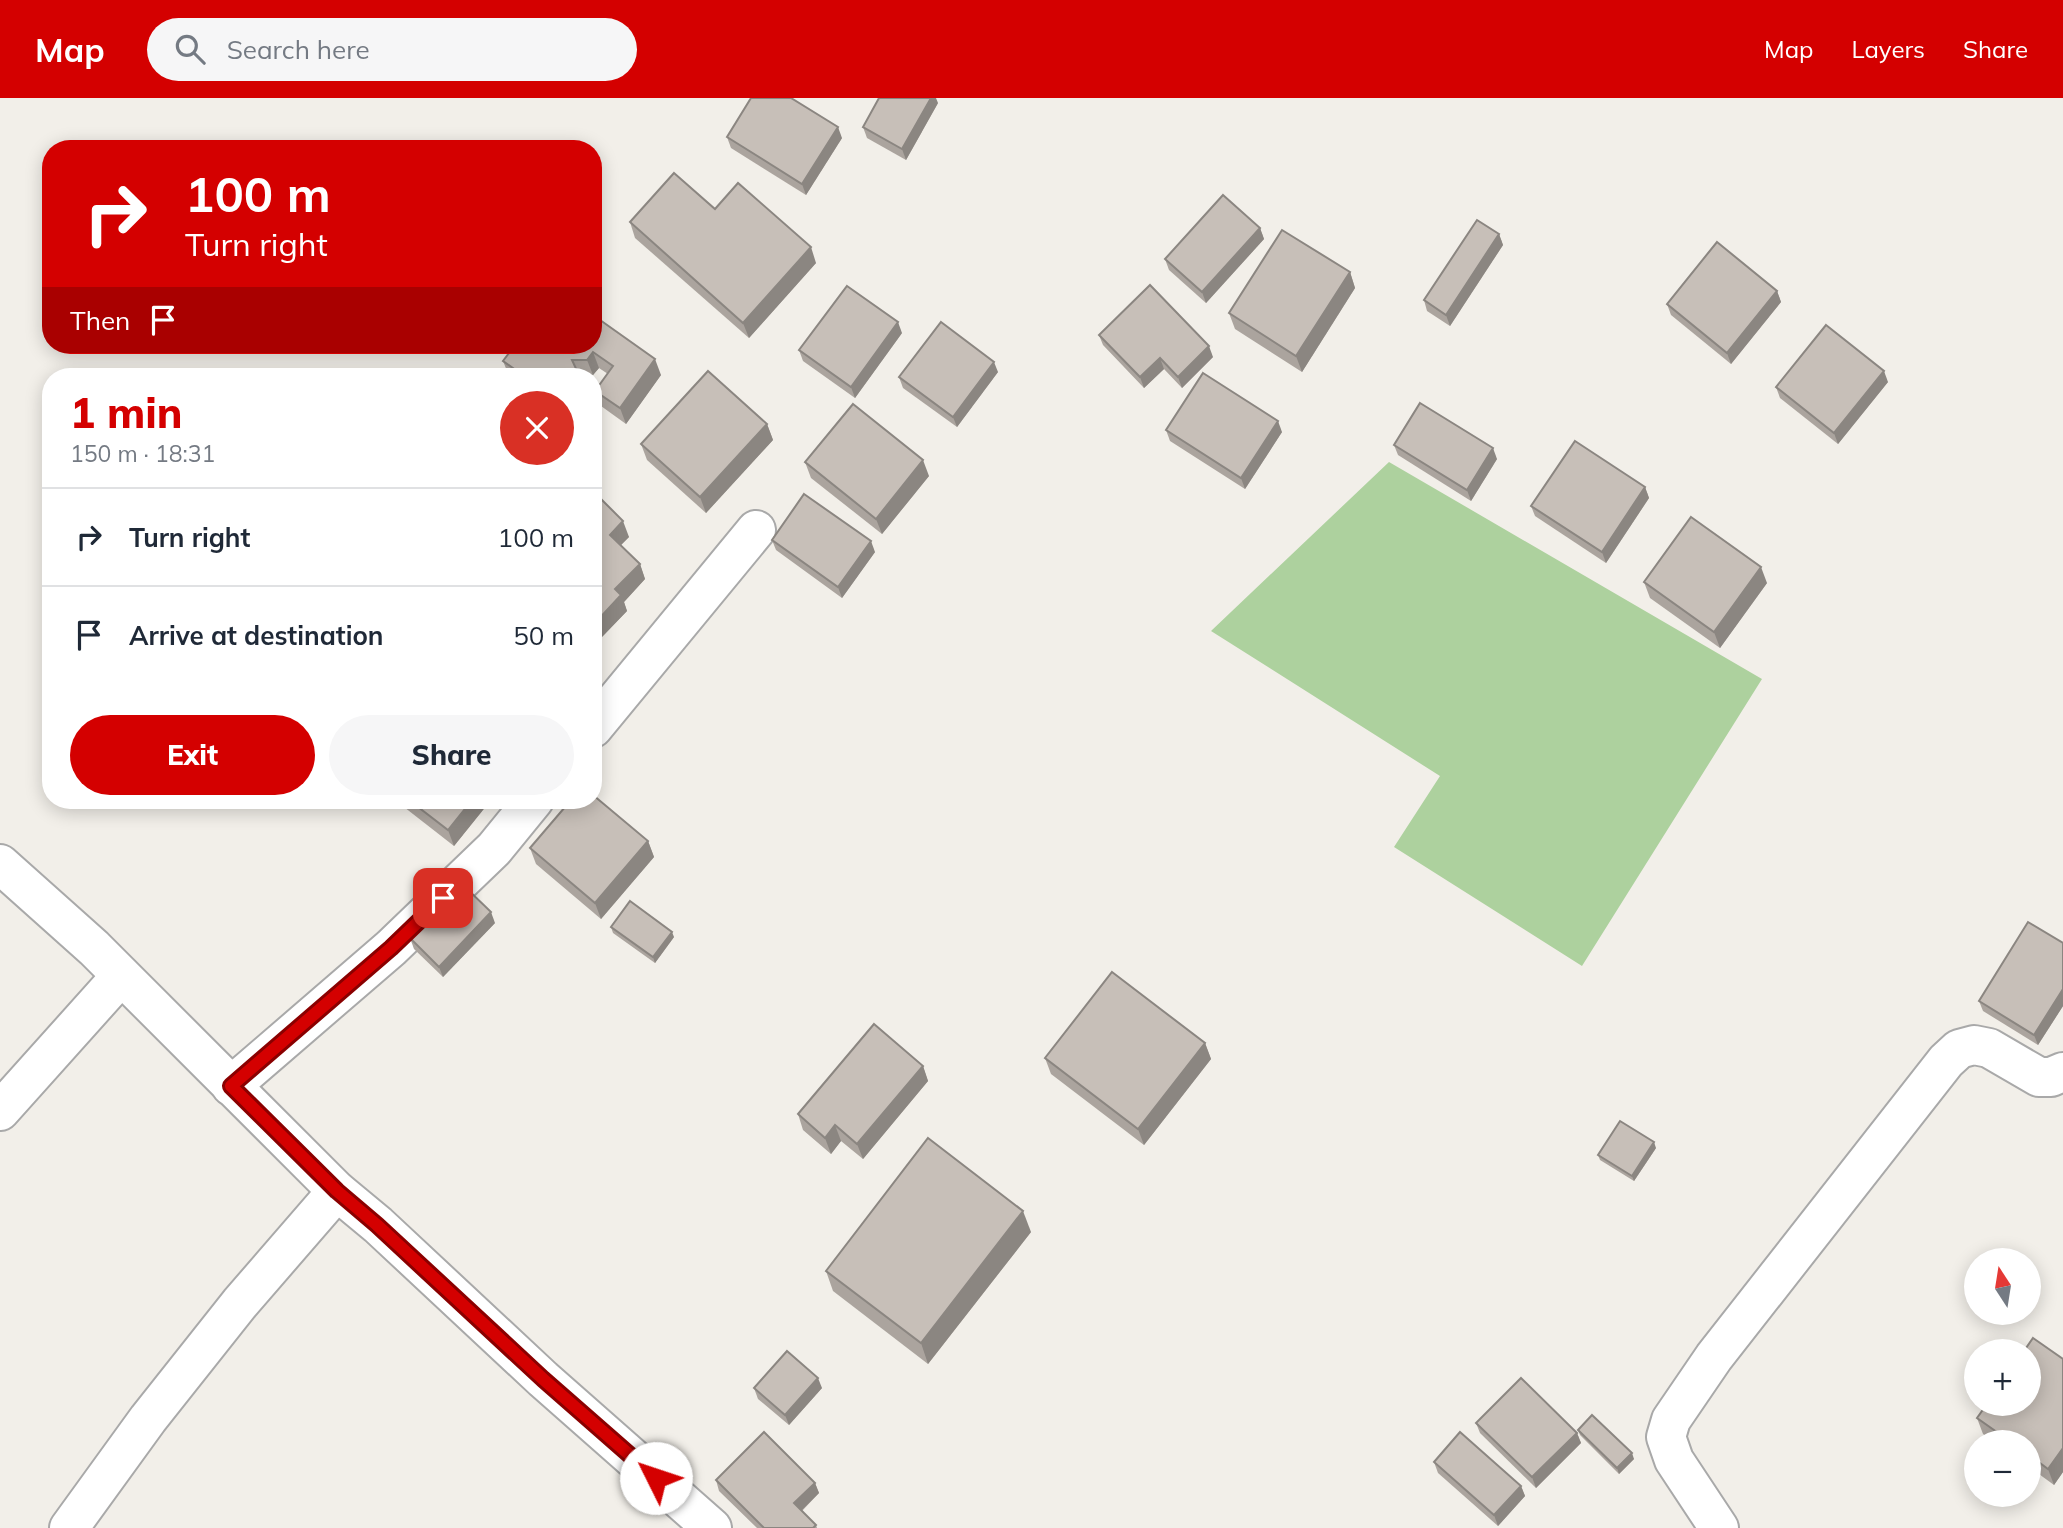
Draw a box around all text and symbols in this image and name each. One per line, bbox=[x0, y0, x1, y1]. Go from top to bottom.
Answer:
search box bbox=[147, 18, 637, 81]
text: Map bbox=[35, 29, 105, 70]
icon: search bbox=[171, 30, 209, 68]
text: Search here bbox=[227, 33, 370, 66]
text: Map bbox=[1764, 34, 1813, 64]
text: Layers bbox=[1851, 34, 1925, 64]
text: Share bbox=[1963, 34, 2028, 64]
text: 100 m bbox=[185, 163, 331, 224]
icon: right bbox=[70, 168, 161, 259]
text: Turn right bbox=[185, 224, 328, 264]
icon: arrive bbox=[144, 301, 182, 339]
text: Then bbox=[70, 304, 130, 337]
text: 1 min bbox=[70, 386, 183, 439]
button: close bbox=[500, 391, 574, 465]
text: 150 m · 18:31 bbox=[70, 439, 215, 468]
icon: right bbox=[70, 518, 108, 556]
text: Turn right bbox=[129, 521, 250, 554]
text: 100 m bbox=[498, 521, 574, 554]
icon: arrive bbox=[70, 616, 108, 654]
text: Arrive at destination bbox=[129, 619, 384, 652]
text: 50 m bbox=[513, 619, 574, 652]
button: Exit bbox=[70, 715, 315, 795]
button: Share bbox=[329, 715, 574, 795]
pin bbox=[413, 868, 473, 928]
icon: arrive bbox=[424, 879, 462, 917]
north arrow bbox=[1964, 1248, 2040, 1325]
map controls bbox=[1964, 1248, 2041, 1507]
button: + bbox=[1964, 1339, 2041, 1416]
button: − bbox=[1964, 1430, 2041, 1507]
position arrow bbox=[619, 1441, 693, 1515]

